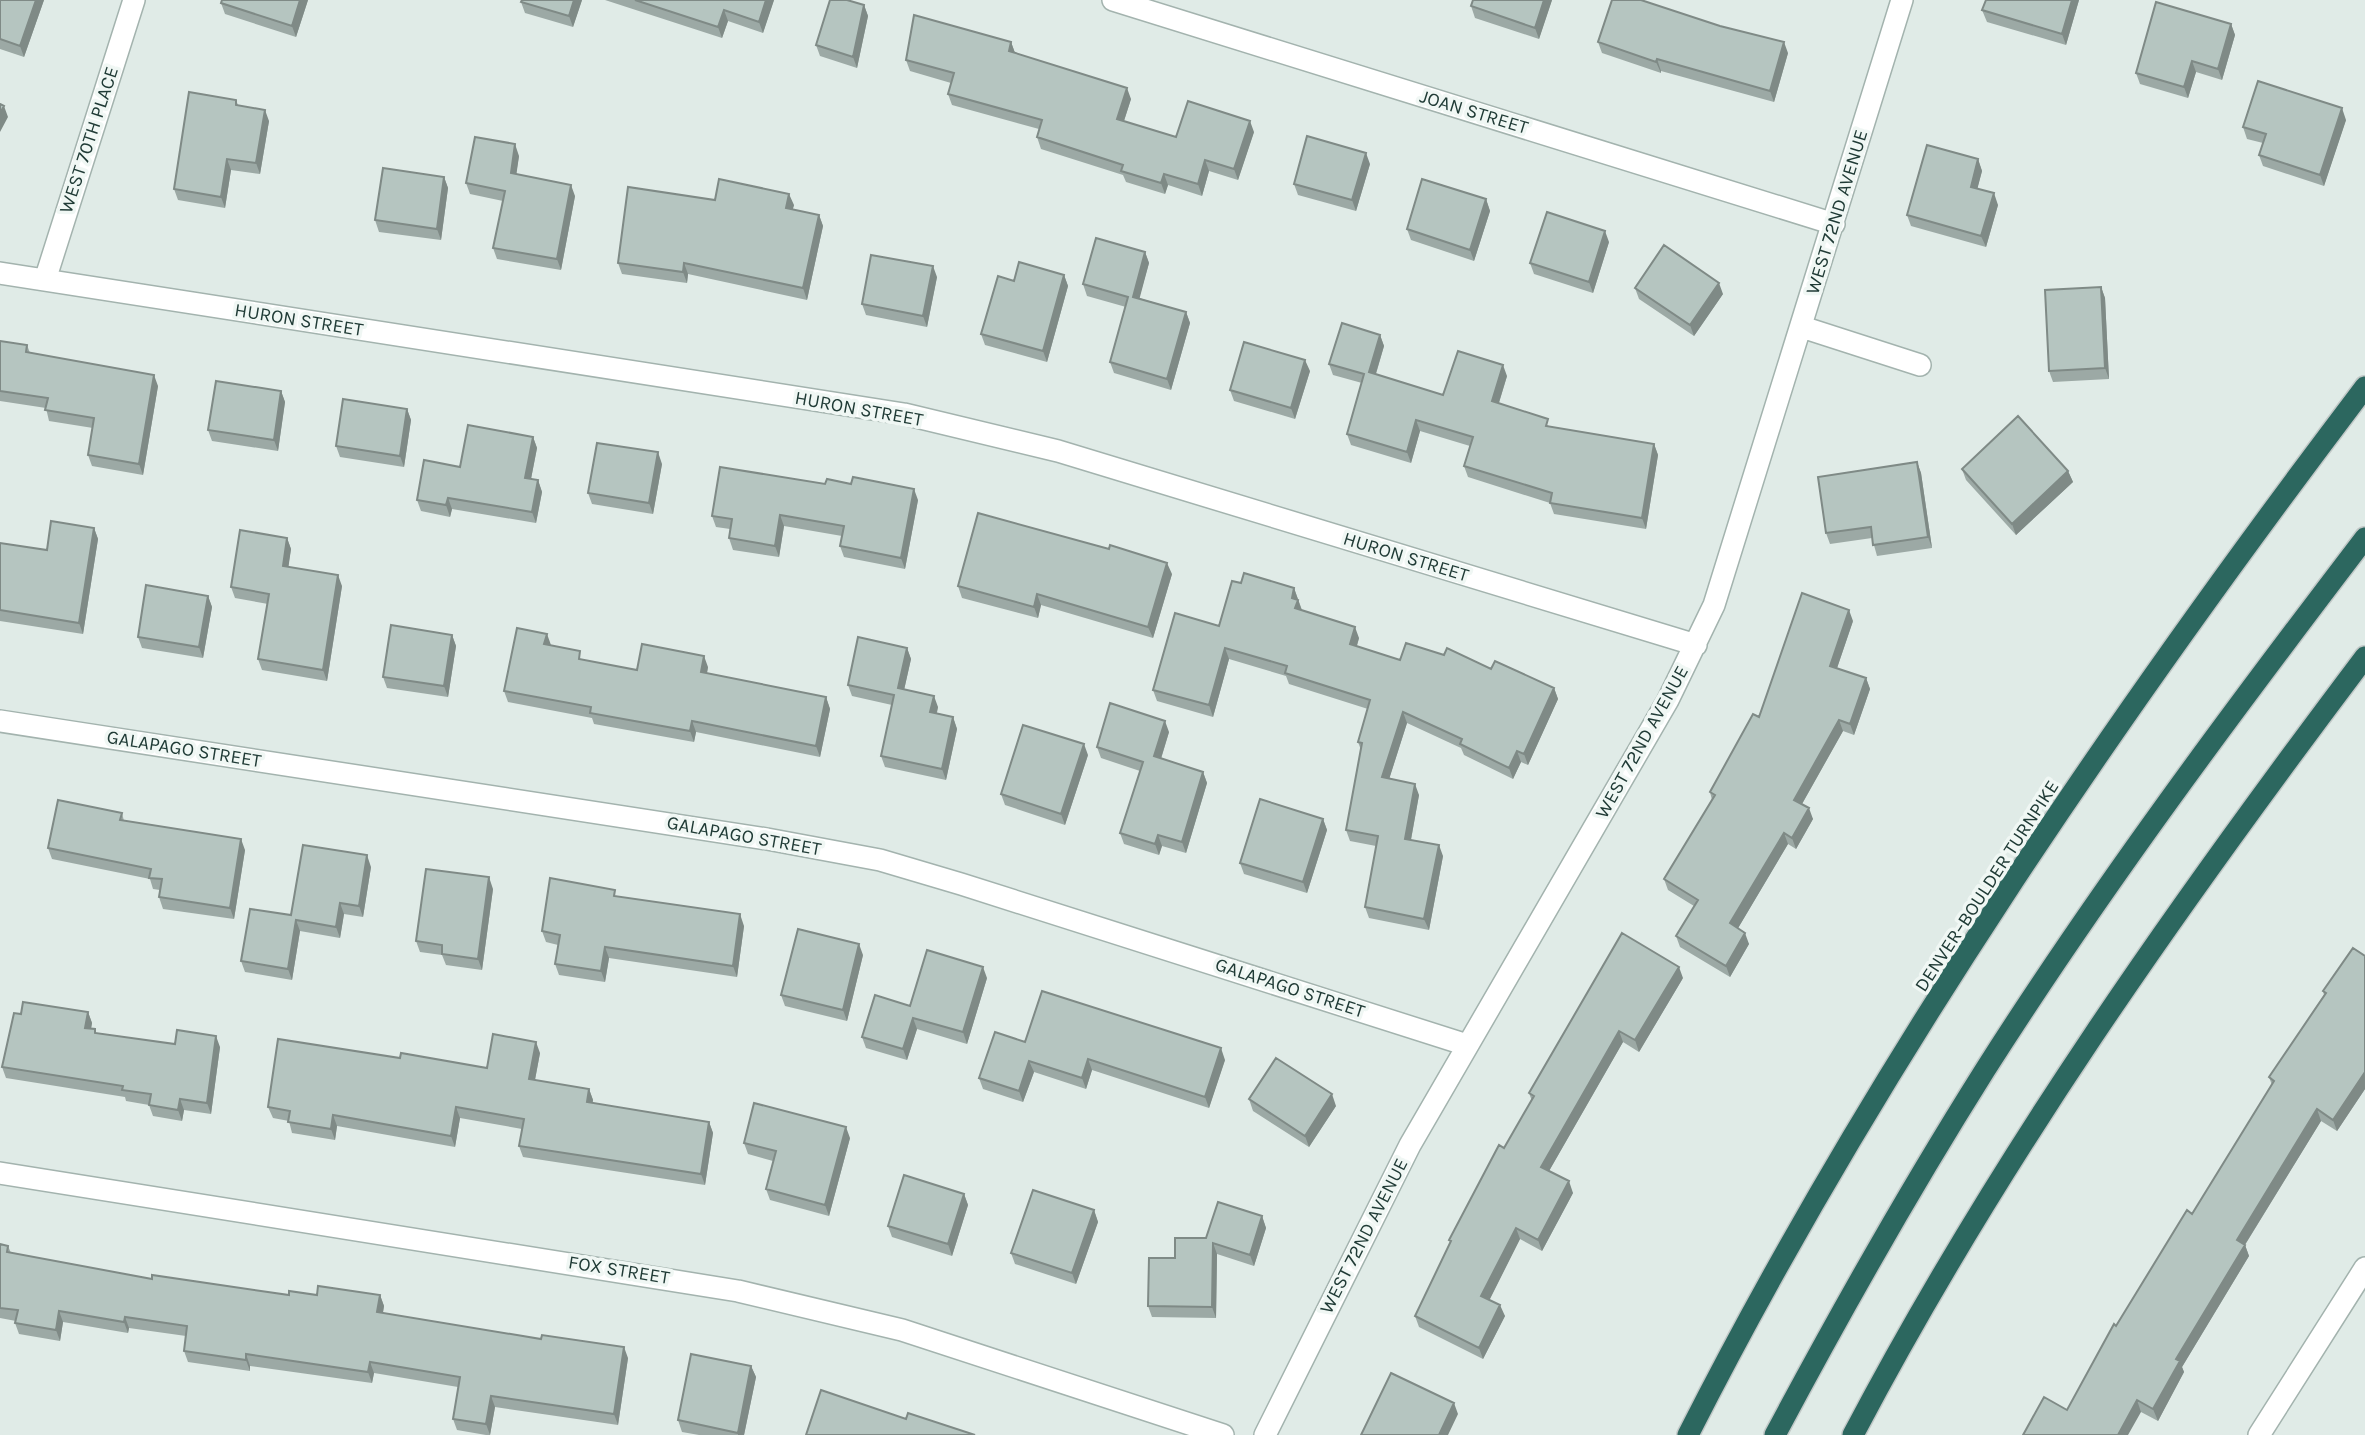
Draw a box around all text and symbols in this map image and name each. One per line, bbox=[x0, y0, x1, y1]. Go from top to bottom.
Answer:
street label: WEST 70TH PLACE bbox=[55, 64, 123, 216]
street label: JOAN STREET bbox=[1417, 85, 1531, 139]
street label: WEST 72ND AVENUE bbox=[1801, 127, 1873, 297]
street label: HURON STREET bbox=[233, 299, 365, 341]
street label: HURON STREET bbox=[793, 387, 925, 431]
street label: HURON STREET bbox=[1341, 527, 1472, 587]
street label: WEST 72ND AVENUE bbox=[1591, 662, 1693, 822]
street label: GALAPAGO STREET bbox=[105, 726, 263, 772]
street label: DENVER–BOULDER TURNPIKE bbox=[1910, 776, 2064, 996]
street label: GALAPAGO STREET bbox=[665, 812, 823, 860]
street label: GALAPAGO STREET bbox=[1212, 953, 1368, 1023]
street label: WEST 72ND AVENUE bbox=[1315, 1155, 1413, 1317]
street label: FOX STREET bbox=[567, 1251, 672, 1289]

